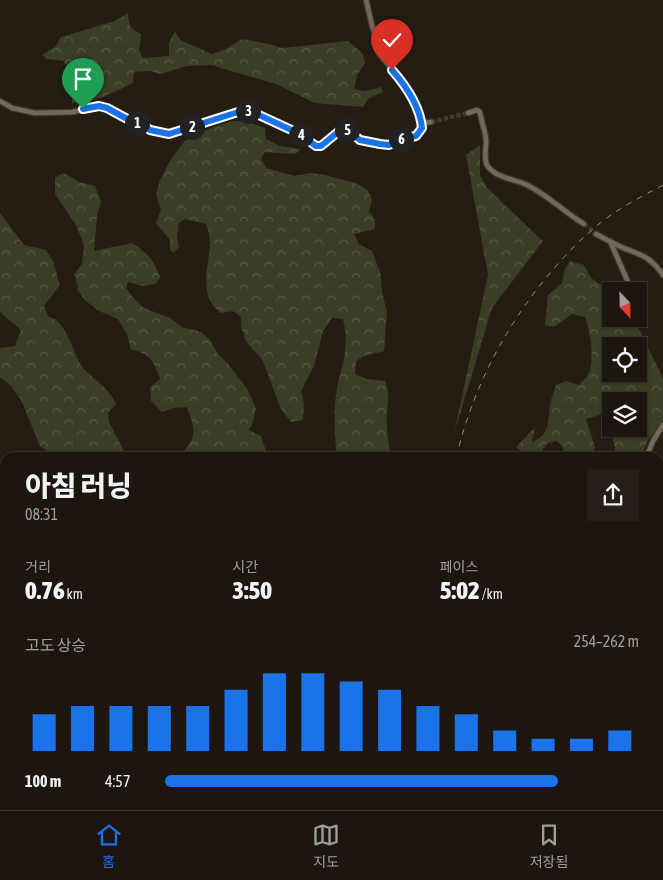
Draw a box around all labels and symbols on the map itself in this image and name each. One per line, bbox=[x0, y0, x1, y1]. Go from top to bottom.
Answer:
pin bbox=[371, 19, 413, 70]
pin bbox=[62, 58, 104, 109]
pin: 3 bbox=[236, 98, 260, 124]
pin: 1 bbox=[124, 110, 150, 136]
pin: 2 bbox=[180, 114, 204, 140]
pin: 5 bbox=[334, 118, 360, 142]
pin: 4 bbox=[288, 122, 314, 148]
pin: 6 bbox=[388, 126, 414, 152]
north arrow bbox=[602, 282, 648, 328]

